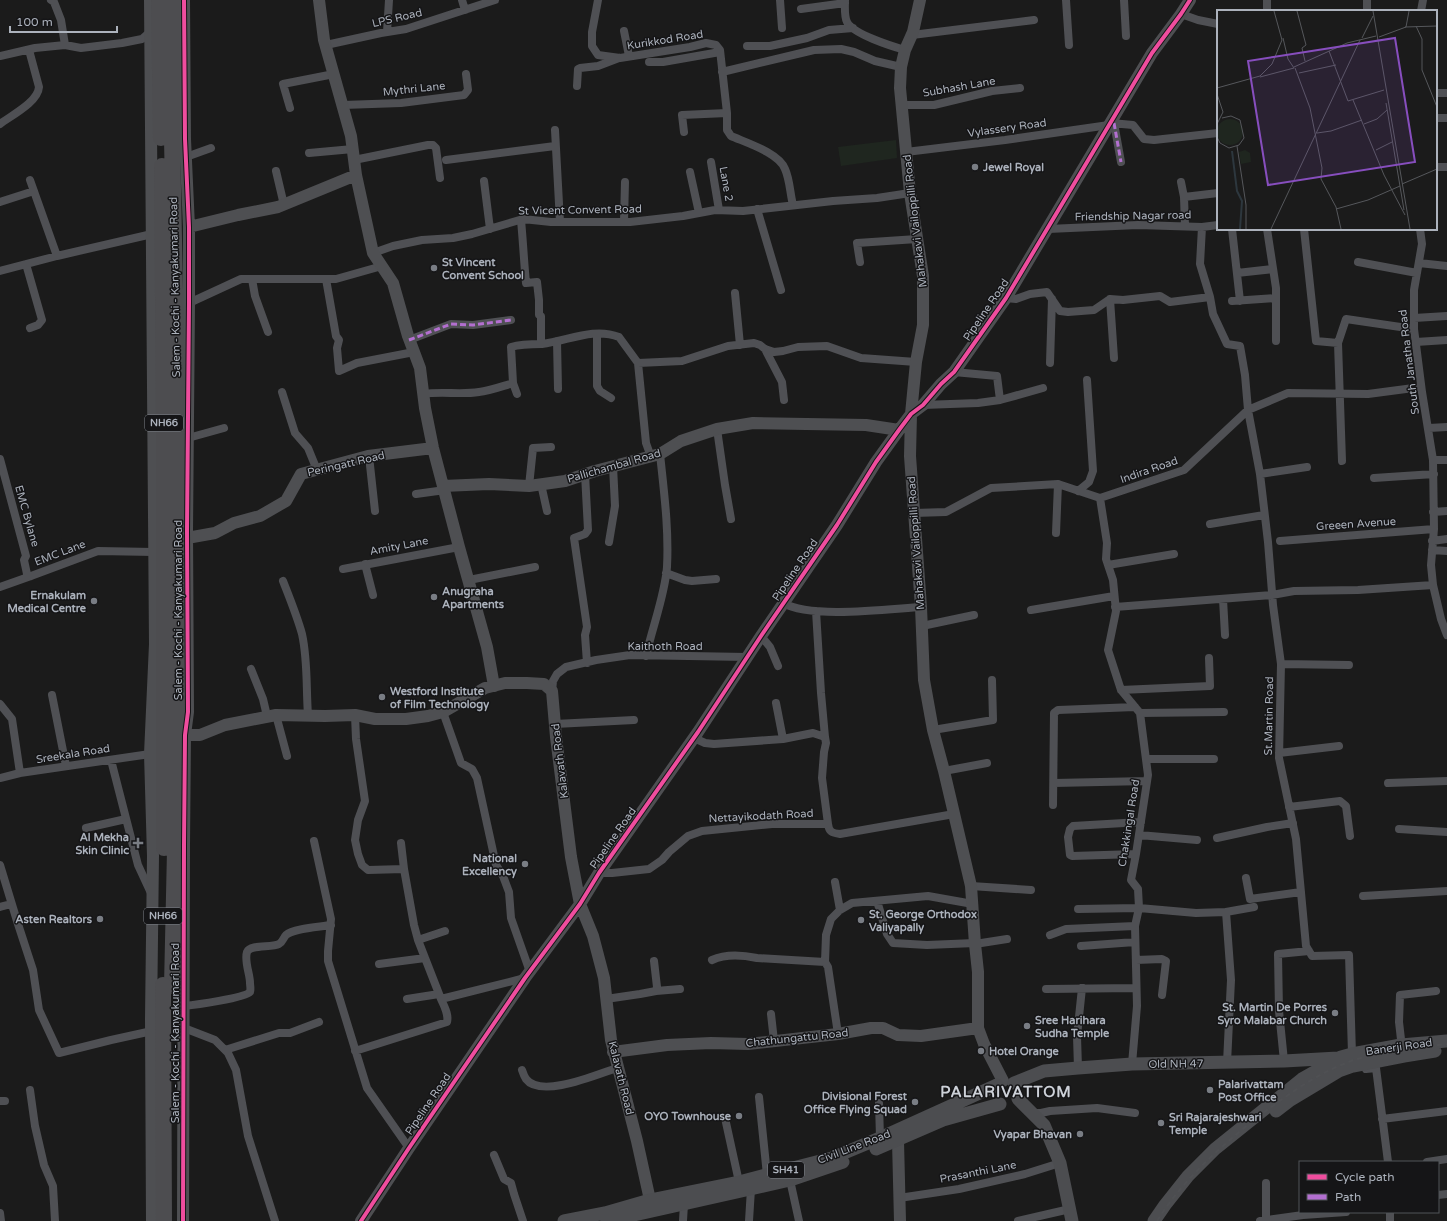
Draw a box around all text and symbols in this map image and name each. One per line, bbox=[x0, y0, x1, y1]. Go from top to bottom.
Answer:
street label: LPS Road bbox=[371, 6, 423, 30]
scale bar bbox=[10, 8, 117, 34]
inset map bbox=[1217, 10, 1437, 230]
text: 100 m bbox=[16, 15, 53, 29]
street label: Kurikkod Road bbox=[626, 28, 704, 52]
street label: Subhash Lane bbox=[922, 74, 996, 100]
street label: Mythri Lane bbox=[382, 79, 446, 99]
street label: Vylassery Road bbox=[967, 116, 1047, 140]
street label: Mahakavi Vailoppilli Road bbox=[900, 154, 930, 288]
place label: Jewel Royal bbox=[982, 161, 1044, 175]
marker: Jewel Royal bbox=[970, 162, 980, 172]
street label: Lane 2 bbox=[717, 166, 735, 203]
street label: Salem - Kochi - Kanyakumari Road bbox=[167, 197, 183, 377]
street label: St Vicent Convent Road bbox=[518, 202, 642, 218]
street label: Friendship Nagar road bbox=[1074, 208, 1192, 224]
place label: St Vincent Convent School bbox=[442, 256, 524, 282]
marker: St Vincent Convent School bbox=[429, 263, 439, 273]
street label: Pipeline Road bbox=[960, 276, 1012, 344]
street label: South Janatha Road bbox=[1396, 309, 1422, 415]
road number: NH66 bbox=[145, 415, 183, 431]
street label: Pallichambal Road bbox=[566, 446, 662, 486]
street label: Peringatt Road bbox=[306, 449, 386, 479]
street label: Indira Road bbox=[1118, 454, 1180, 486]
street label: Mahakavi Vailoppilli Road bbox=[905, 476, 927, 610]
street label: EMC Bylane bbox=[12, 484, 42, 548]
street label: Greeen Avenue bbox=[1316, 515, 1396, 533]
street label: Salem - Kochi - Kanyakumari Road bbox=[172, 520, 185, 700]
street label: Amity Lane bbox=[369, 534, 429, 558]
street label: Pipeline Road bbox=[769, 536, 821, 604]
street label: EMC Lane bbox=[33, 537, 87, 569]
place label: Anugraha Apartments bbox=[442, 585, 505, 612]
place label: Ernakulam Medical Centre bbox=[7, 589, 87, 615]
marker: Anugraha Apartments bbox=[429, 592, 439, 602]
marker: Ernakulam Medical Centre bbox=[89, 596, 99, 606]
street label: Kaithoth Road bbox=[627, 640, 703, 653]
street label: St.Martin Road bbox=[1262, 676, 1276, 755]
place label: Westford Institute of Film Technology bbox=[390, 685, 489, 712]
marker: Westford Institute of Film Technology bbox=[377, 692, 387, 702]
street label: Kalavath Road bbox=[549, 723, 571, 799]
street label: Sreekala Road bbox=[35, 742, 111, 766]
street label: Chakkingal Road bbox=[1116, 778, 1142, 868]
street label: Pipeline Road bbox=[587, 805, 639, 871]
street label: Nettayikodath Road bbox=[708, 807, 814, 825]
place label: Al Mekha Skin Clinic bbox=[76, 831, 129, 857]
marker: Al Mekha Skin Clinic bbox=[132, 837, 144, 849]
place label: National Excellency bbox=[462, 852, 517, 879]
marker: National Excellency bbox=[520, 859, 530, 869]
road number: NH66 bbox=[144, 908, 182, 924]
place label: St. George Orthodox Valiyapally bbox=[869, 908, 977, 935]
place label: Asten Realtors bbox=[15, 913, 93, 926]
marker: Asten Realtors bbox=[95, 914, 105, 924]
marker: St. George Orthodox Valiyapally bbox=[856, 915, 866, 925]
street label: Salem - Kochi - Kanyakumari Road bbox=[169, 943, 182, 1123]
place label: St. Martin De Porres Syro Malabar Church bbox=[1218, 1001, 1328, 1028]
marker: St. Martin De Porres Syro Malabar Church bbox=[1330, 1008, 1340, 1018]
place label: Sree Harihara Sudha Temple bbox=[1035, 1014, 1110, 1041]
marker: Sree Harihara Sudha Temple bbox=[1022, 1021, 1032, 1031]
street label: Chathungattu Road bbox=[745, 1026, 849, 1050]
street label: Banerji Road bbox=[1365, 1036, 1433, 1058]
street label: Kalavath Road bbox=[606, 1040, 636, 1116]
place label: Hotel Orange bbox=[989, 1045, 1060, 1059]
marker: Hotel Orange bbox=[976, 1046, 986, 1056]
street label: Old NH 47 bbox=[1148, 1057, 1204, 1071]
street label: Pipeline Road bbox=[402, 1070, 454, 1138]
place label: Palarivattam Post Office bbox=[1218, 1078, 1284, 1104]
district label: PALARIVATTOM bbox=[940, 1083, 1072, 1101]
marker: Palarivattam Post Office bbox=[1205, 1085, 1215, 1095]
place label: Divisional Forest Office Flying Squad bbox=[804, 1090, 908, 1117]
marker: Divisional Forest Office Flying Squad bbox=[910, 1097, 920, 1107]
place label: OYO Townhouse bbox=[644, 1110, 732, 1123]
marker: OYO Townhouse bbox=[734, 1111, 744, 1121]
place label: Sri Rajarajeshwari Temple bbox=[1168, 1111, 1262, 1138]
marker: Sri Rajarajeshwari Temple bbox=[1156, 1118, 1166, 1128]
street label: Civil Line Road bbox=[816, 1127, 892, 1167]
place label: Vyapar Bhavan bbox=[993, 1128, 1072, 1142]
marker: Vyapar Bhavan bbox=[1075, 1129, 1085, 1139]
street label: Prasanthi Lane bbox=[939, 1158, 1017, 1186]
legend bbox=[1299, 1161, 1439, 1213]
road number: SH41 bbox=[768, 1162, 804, 1178]
text: Cycle path bbox=[1335, 1170, 1394, 1184]
text: Path bbox=[1335, 1190, 1361, 1204]

